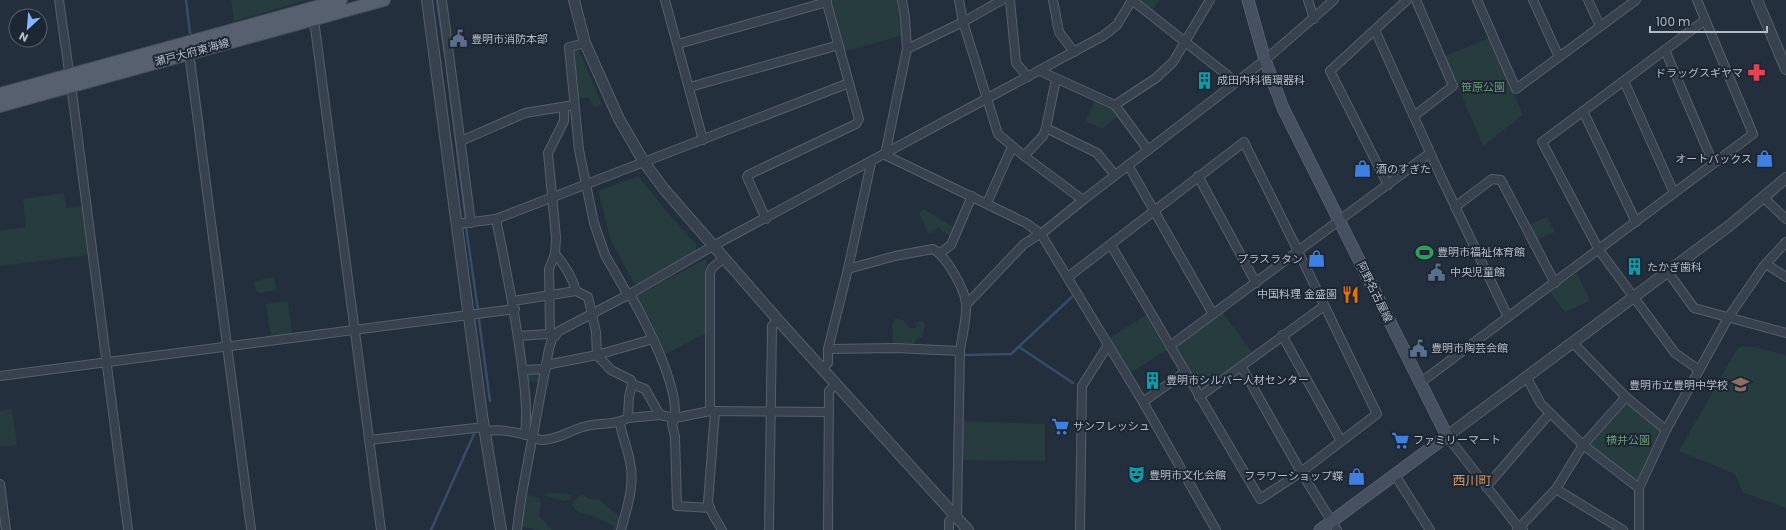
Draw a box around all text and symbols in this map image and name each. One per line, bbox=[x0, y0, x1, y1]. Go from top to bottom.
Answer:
north arrow bbox=[8, 8, 48, 48]
scale bar bbox=[1650, 8, 1767, 34]
text: 100 m bbox=[1656, 13, 1690, 30]
text: N bbox=[16, 28, 31, 46]
public building icon: 豊明市消防本部 bbox=[448, 29, 468, 49]
place label: 豊明市消防本部 bbox=[471, 31, 548, 47]
street label: 瀬戸大府東海線 bbox=[153, 34, 231, 70]
pharmacy icon: ドラッグスギヤマ bbox=[1746, 63, 1766, 83]
place label: ドラッグスギヤマ bbox=[1655, 65, 1743, 81]
building icon: 成田内科循環器科 bbox=[1194, 70, 1214, 90]
place label: 成田内科循環器科 bbox=[1217, 72, 1305, 88]
park label: 笹原公園 bbox=[1461, 79, 1505, 95]
shop icon: オートバックス bbox=[1755, 149, 1775, 169]
place label: オートバックス bbox=[1675, 151, 1752, 167]
shop icon: 酒のすぎた bbox=[1353, 159, 1373, 179]
place label: 酒のすぎた bbox=[1376, 161, 1431, 177]
sports icon: 豊明市福祉体育館 bbox=[1414, 242, 1434, 262]
place label: 豊明市福祉体育館 bbox=[1437, 244, 1525, 260]
shop icon: プラスラタン bbox=[1306, 249, 1326, 269]
place label: プラスラタン bbox=[1237, 251, 1303, 267]
building icon: たかぎ歯科 bbox=[1624, 257, 1644, 277]
street label: 阿野名古屋線 bbox=[1353, 259, 1397, 325]
place label: たかぎ歯科 bbox=[1647, 259, 1702, 275]
public building icon: 中央児童館 bbox=[1427, 262, 1447, 282]
place label: 中央児童館 bbox=[1450, 264, 1505, 280]
restaurant icon: 中国料理 金盛園 bbox=[1340, 284, 1360, 304]
place label: 中国料理 金盛園 bbox=[1257, 286, 1337, 302]
public building icon: 豊明市陶芸会館 bbox=[1408, 338, 1428, 358]
place label: 豊明市陶芸会館 bbox=[1431, 340, 1508, 356]
building icon: 豊明市シルバー人材センター bbox=[1143, 370, 1163, 390]
place label: 豊明市シルバー人材センター bbox=[1166, 372, 1309, 388]
school or university icon: 豊明市立豊明中学校 bbox=[1731, 375, 1751, 395]
place label: 豊明市立豊明中学校 bbox=[1629, 377, 1728, 393]
supermarket icon: サンフレッシュ bbox=[1050, 416, 1070, 436]
place label: サンフレッシュ bbox=[1073, 418, 1150, 434]
supermarket icon: ファミリーマート bbox=[1390, 430, 1410, 450]
place label: ファミリーマート bbox=[1413, 432, 1501, 448]
park label: 横井公園 bbox=[1606, 432, 1650, 448]
theatre icon: 豊明市文化会館 bbox=[1126, 465, 1146, 485]
shop icon: フラワーショップ蝶 bbox=[1346, 466, 1366, 486]
place label: 豊明市文化会館 bbox=[1149, 467, 1226, 483]
place label: フラワーショップ蝶 bbox=[1244, 468, 1343, 484]
district label: 西川町 bbox=[1452, 471, 1492, 490]

